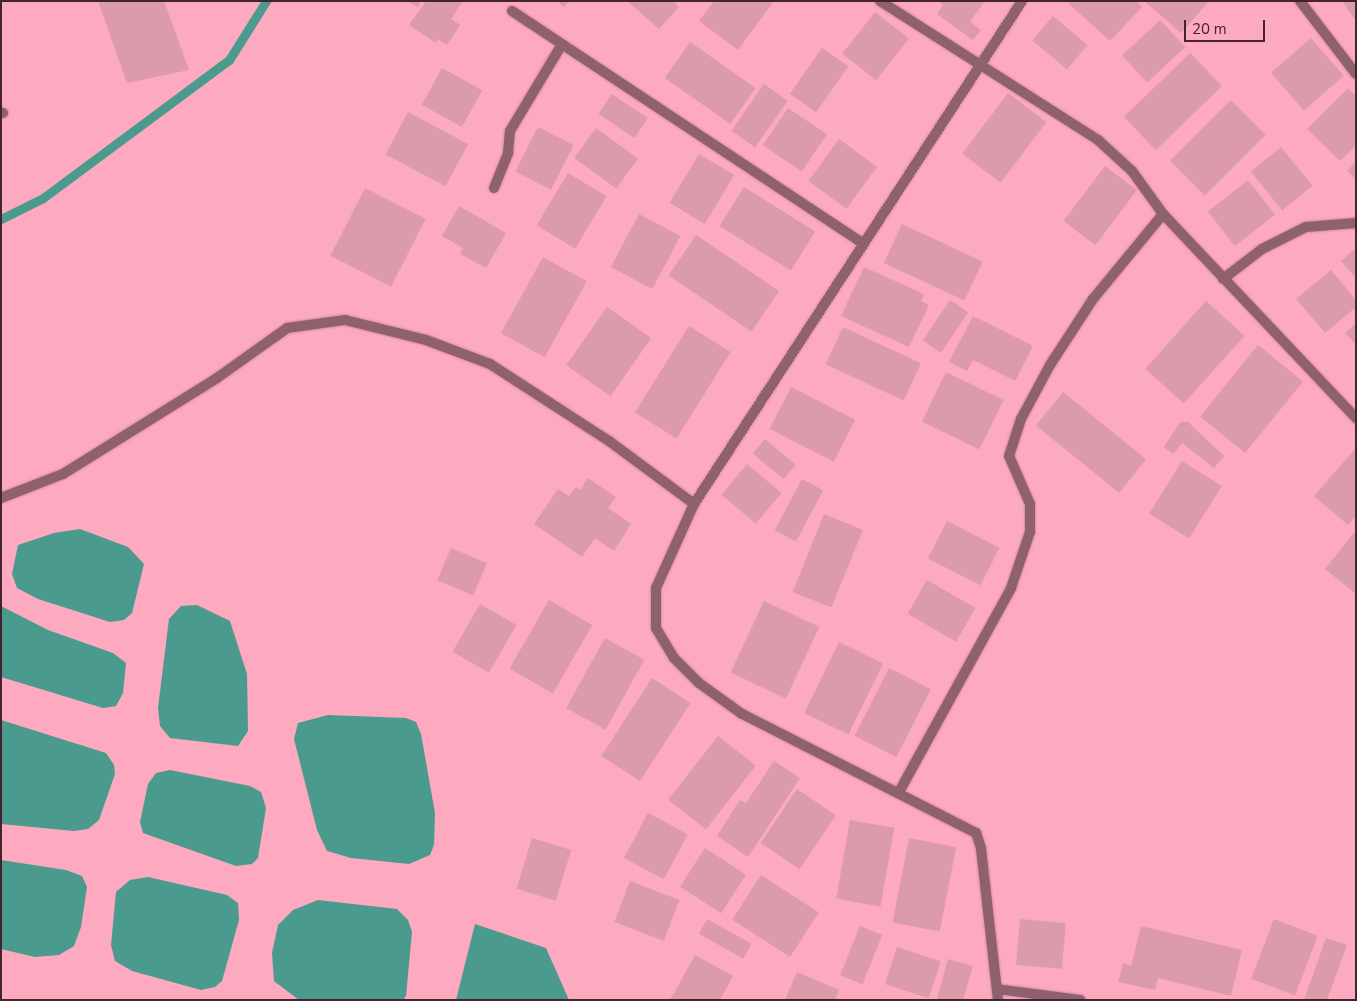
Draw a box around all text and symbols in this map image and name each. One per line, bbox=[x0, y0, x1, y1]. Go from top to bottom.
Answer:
scale bar bbox=[1187, 10, 1268, 42]
text: 20 m bbox=[1192, 19, 1227, 39]

